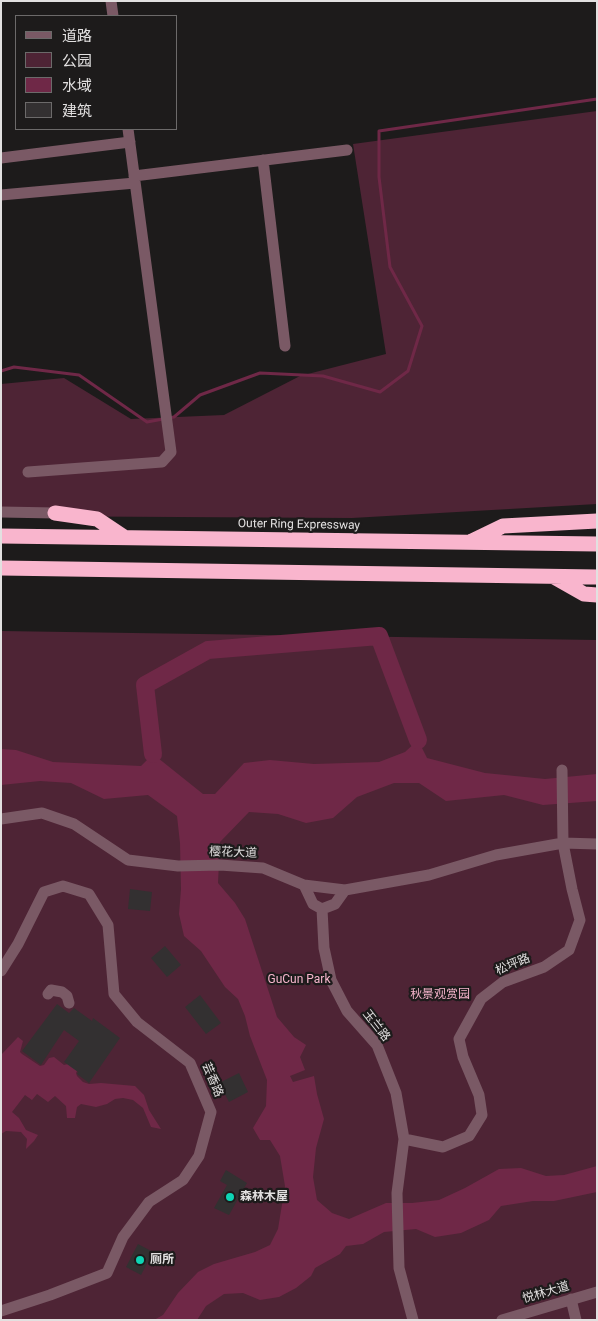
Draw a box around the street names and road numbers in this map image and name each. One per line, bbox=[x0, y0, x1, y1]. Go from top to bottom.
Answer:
street label: Outer Ring Expressway bbox=[238, 517, 360, 533]
street label: 樱花大道 bbox=[209, 845, 257, 861]
street label: 松坪路 bbox=[494, 951, 532, 979]
street label: 玉兰路 bbox=[359, 1007, 393, 1045]
street label: 芸香路 bbox=[198, 1061, 226, 1099]
street label: 悦林大道 bbox=[521, 1279, 571, 1307]

